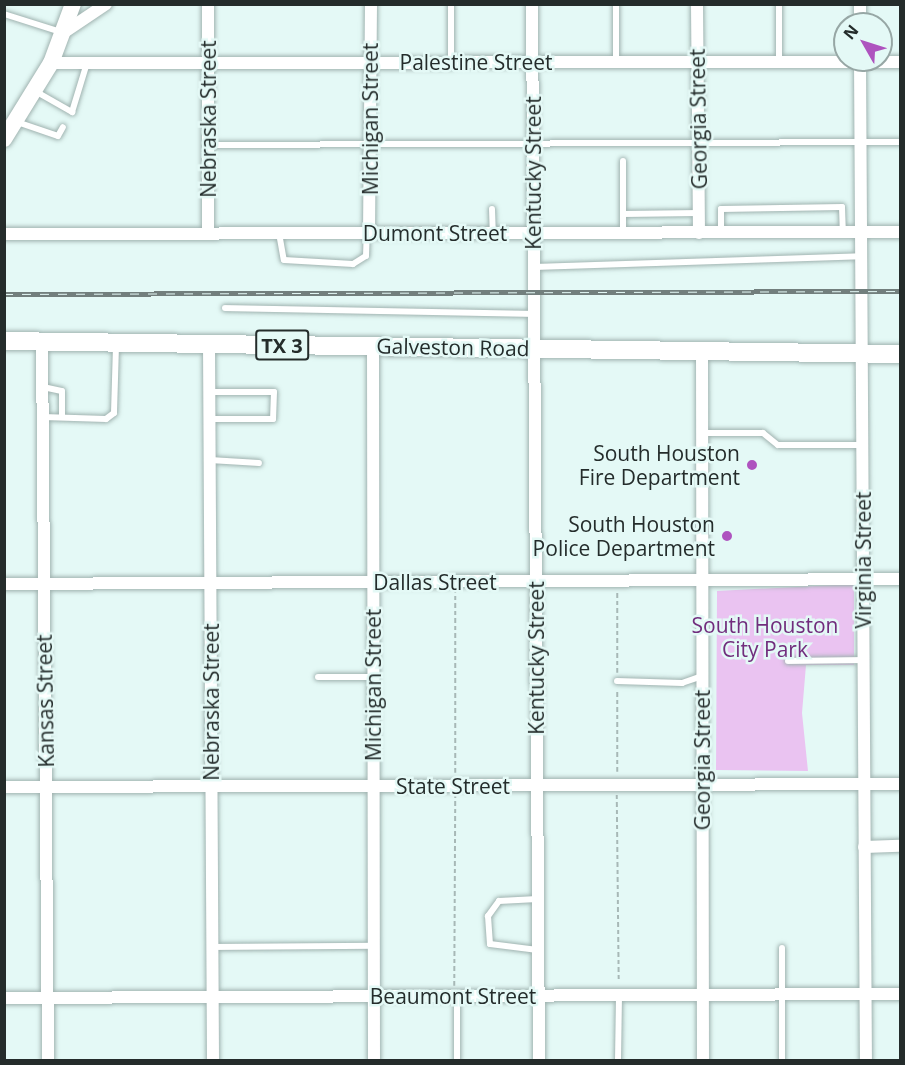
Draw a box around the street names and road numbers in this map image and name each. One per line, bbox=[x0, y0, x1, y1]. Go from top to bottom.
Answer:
street label: Nebraska Street bbox=[195, 40, 221, 198]
street label: Michigan Street bbox=[357, 43, 383, 195]
street label: Georgia Street bbox=[684, 48, 712, 190]
street label: Palestine Street bbox=[400, 49, 552, 75]
street label: Kentucky Street bbox=[520, 96, 546, 250]
street label: Dumont Street bbox=[363, 220, 507, 246]
road number: TX 3 bbox=[255, 328, 309, 362]
street label: Galveston Road bbox=[376, 333, 530, 361]
street label: Virginia Street bbox=[850, 491, 876, 629]
street label: Dallas Street bbox=[373, 569, 497, 595]
street label: Kentucky Street bbox=[523, 581, 549, 735]
street label: Michigan Street bbox=[360, 609, 386, 761]
street label: Nebraska Street bbox=[198, 623, 224, 781]
street label: Kansas Street bbox=[31, 634, 59, 768]
street label: Georgia Street bbox=[689, 690, 715, 830]
street label: State Street bbox=[396, 773, 510, 799]
street label: Beaumont Street bbox=[370, 983, 536, 1009]

